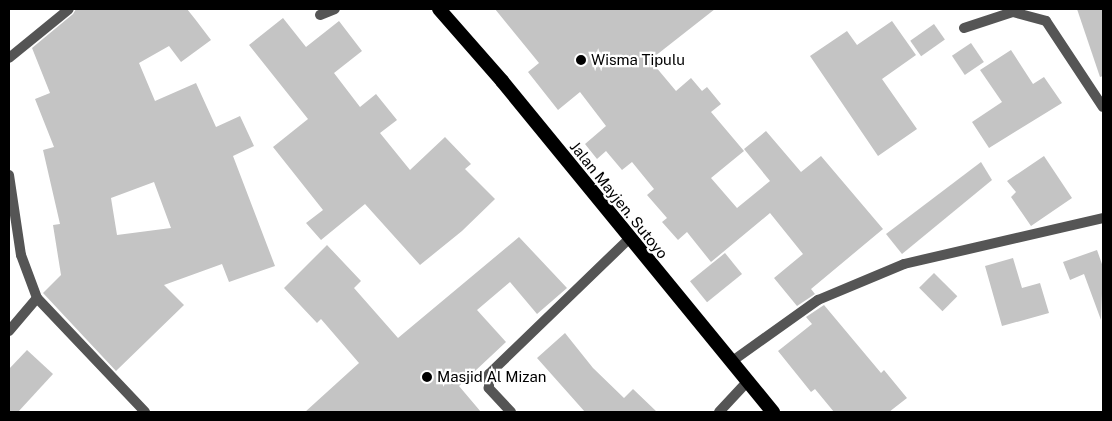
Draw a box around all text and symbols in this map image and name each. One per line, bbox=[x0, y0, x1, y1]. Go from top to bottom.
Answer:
place label: Wisma Tipulu bbox=[591, 51, 685, 69]
marker: Wisma Tipulu bbox=[575, 54, 587, 66]
street label: Jalan Mayjen. Sutoyo bbox=[566, 138, 672, 262]
place label: Masjid Al Mizan bbox=[437, 368, 546, 386]
marker: Masjid Al Mizan bbox=[421, 371, 433, 383]

